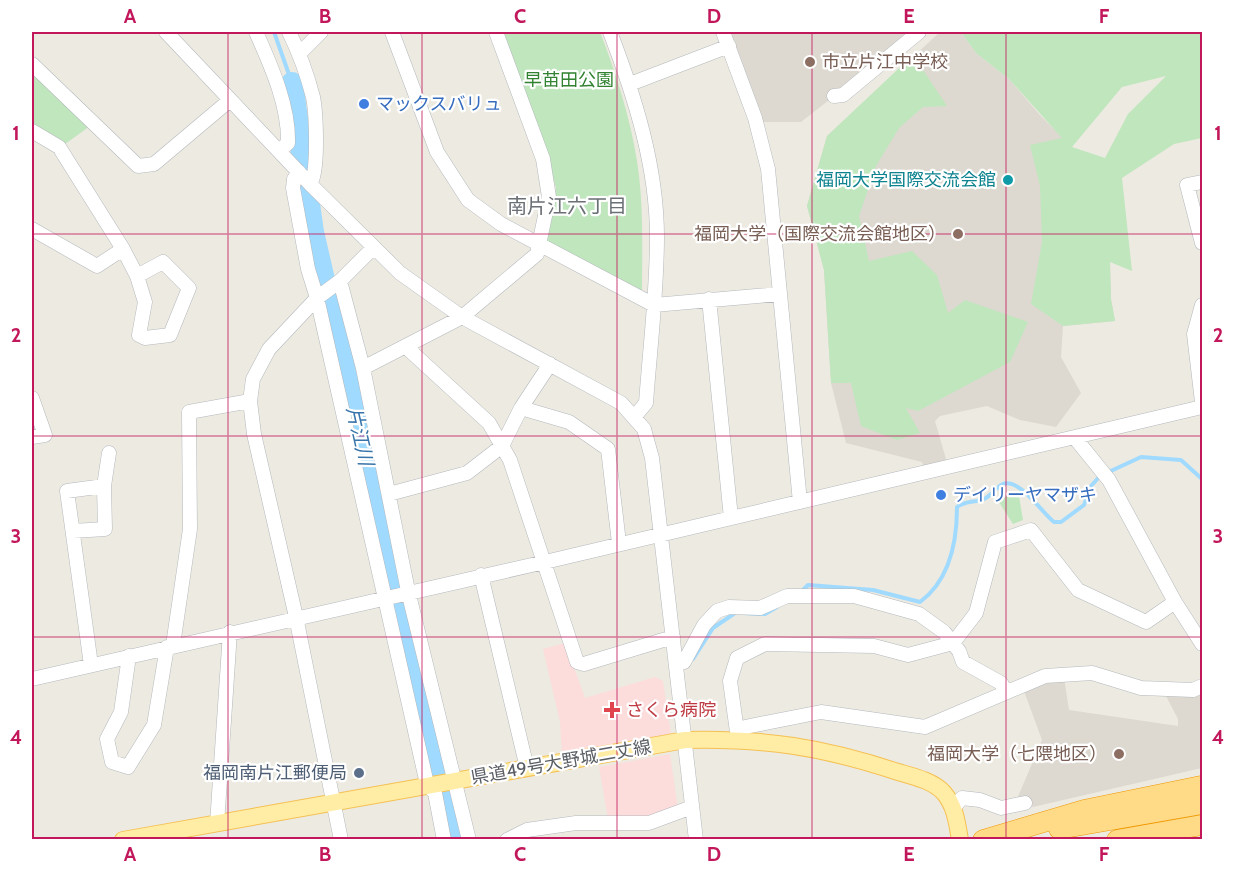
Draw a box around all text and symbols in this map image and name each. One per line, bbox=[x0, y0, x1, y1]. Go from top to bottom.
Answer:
text: A bbox=[124, 4, 137, 28]
text: B bbox=[319, 4, 331, 28]
text: C bbox=[514, 4, 526, 28]
text: D bbox=[707, 4, 721, 28]
text: E bbox=[903, 4, 915, 28]
text: F bbox=[1099, 4, 1110, 28]
place label: 市立片江中学校 bbox=[822, 51, 948, 73]
marker: 市立片江中学校 bbox=[803, 55, 817, 69]
park label: 早苗田公園 bbox=[524, 69, 614, 91]
place label: マックスバリュ bbox=[376, 93, 501, 115]
marker: マックスバリュ bbox=[357, 97, 371, 111]
text: 1 bbox=[12, 121, 20, 145]
text: 1 bbox=[1214, 121, 1222, 145]
place label: 福岡大学国際交流会館 bbox=[816, 169, 996, 191]
marker: 福岡大学国際交流会館 bbox=[1001, 173, 1015, 187]
district label: 南片江六丁目 bbox=[507, 194, 627, 218]
place label: 福岡大学（国際交流会館地区） bbox=[694, 223, 946, 245]
marker: 福岡大学（国際交流会館地区） bbox=[951, 227, 965, 241]
text: 2 bbox=[11, 323, 21, 347]
text: 2 bbox=[1213, 323, 1223, 347]
water label: 片江川 bbox=[342, 404, 379, 470]
place label: デイリーヤマザキ bbox=[953, 484, 1097, 506]
marker: デイリーヤマザキ bbox=[934, 488, 948, 502]
text: 3 bbox=[11, 524, 21, 548]
text: 3 bbox=[1213, 524, 1223, 548]
place label: さくら病院 bbox=[626, 699, 716, 721]
marker: さくら病院 bbox=[603, 701, 621, 719]
text: 4 bbox=[10, 725, 22, 749]
text: 4 bbox=[1212, 725, 1224, 749]
street label: 県道49号大野城二丈線 bbox=[469, 735, 653, 789]
place label: 福岡大学（七隈地区） bbox=[927, 743, 1107, 765]
marker: 福岡大学（七隈地区） bbox=[1112, 747, 1126, 761]
place label: 福岡南片江郵便局 bbox=[203, 762, 347, 784]
marker: 福岡南片江郵便局 bbox=[352, 766, 366, 780]
text: A bbox=[124, 842, 137, 866]
text: B bbox=[319, 842, 331, 866]
text: C bbox=[514, 842, 526, 866]
text: D bbox=[707, 842, 721, 866]
text: E bbox=[903, 842, 915, 866]
text: F bbox=[1099, 842, 1110, 866]

